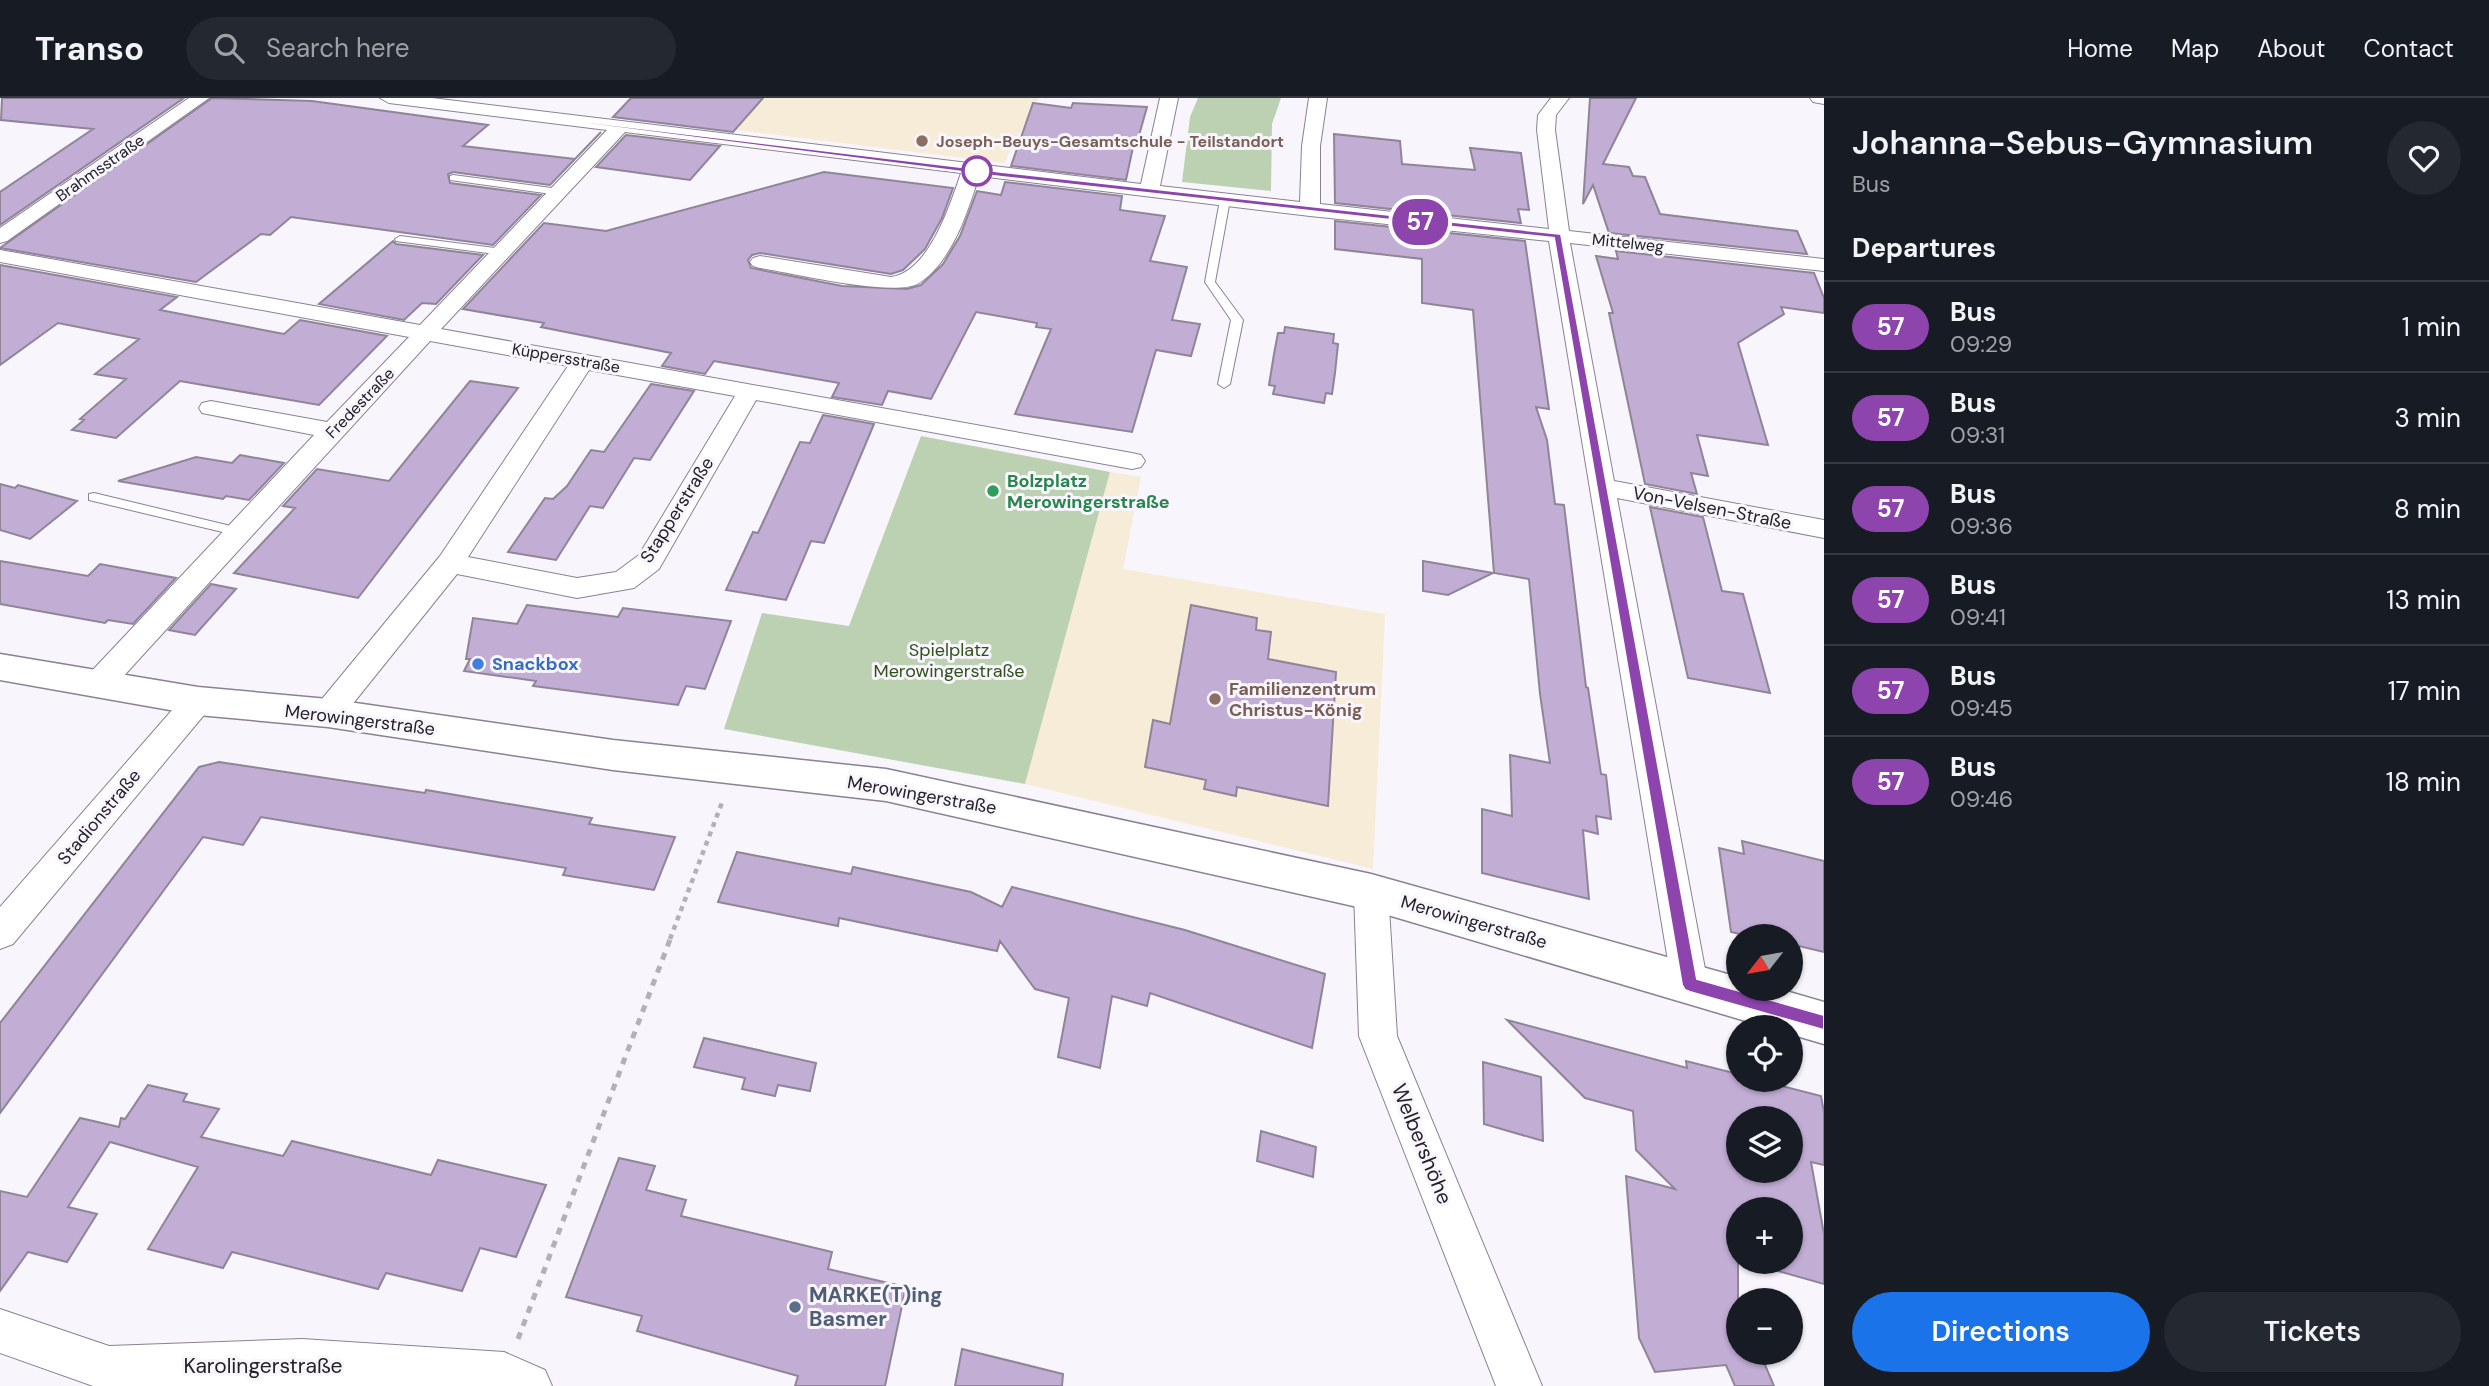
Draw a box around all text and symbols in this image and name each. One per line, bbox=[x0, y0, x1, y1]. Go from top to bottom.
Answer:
search box bbox=[186, 17, 676, 80]
text: Transo bbox=[35, 27, 144, 70]
icon: search bbox=[210, 29, 248, 67]
text: Search here bbox=[266, 31, 410, 65]
text: Home bbox=[2067, 33, 2133, 64]
text: Map bbox=[2171, 33, 2219, 64]
text: About bbox=[2257, 33, 2326, 64]
text: Contact bbox=[2364, 33, 2454, 64]
text: Johanna-Sebus-Gymnasium bbox=[1852, 121, 2313, 164]
button: heart bbox=[2387, 121, 2461, 195]
street label: Brahmsstraße bbox=[51, 130, 149, 206]
place label: Joseph-Beuys-Gesamtschule - Teilstandort bbox=[936, 131, 1284, 152]
marker: Joseph-Beuys-Gesamtschule - Teilstandort bbox=[914, 133, 930, 149]
unlabelled marker bbox=[962, 156, 992, 186]
text: Bus bbox=[1852, 169, 1891, 199]
line badge: 57 bbox=[1388, 199, 1452, 245]
text: 57 bbox=[1406, 206, 1434, 237]
street label: Mittelweg bbox=[1591, 229, 1665, 257]
text: Departures bbox=[1852, 231, 1996, 265]
text: Bus bbox=[1950, 295, 1996, 329]
text: 1 min bbox=[2402, 310, 2461, 344]
text: 57 bbox=[1877, 311, 1904, 342]
text: 09:29 bbox=[1950, 329, 2012, 359]
street label: Küppersstraße bbox=[510, 338, 622, 378]
street label: Fredestraße bbox=[321, 363, 399, 443]
text: Bus bbox=[1950, 386, 1996, 420]
text: 3 min bbox=[2394, 401, 2461, 435]
text: 57 bbox=[1877, 402, 1904, 433]
text: 09:31 bbox=[1950, 420, 2005, 450]
street label: Stapperstraße bbox=[635, 452, 719, 568]
place label: Bolzplatz Merowingerstraße bbox=[1007, 469, 1170, 514]
text: Bus bbox=[1950, 477, 1996, 511]
street label: Von-Velsen-Straße bbox=[1631, 481, 1793, 535]
marker: Bolzplatz Merowingerstraße bbox=[985, 483, 1001, 499]
text: 8 min bbox=[2394, 492, 2461, 526]
text: 57 bbox=[1877, 493, 1904, 524]
text: 09:36 bbox=[1950, 511, 2013, 541]
text: Bus bbox=[1950, 568, 1996, 602]
text: 13 min bbox=[2386, 583, 2461, 617]
text: 57 bbox=[1877, 584, 1904, 615]
text: 09:41 bbox=[1950, 602, 2006, 632]
park label: Spielplatz Merowingerstraße bbox=[874, 638, 1024, 683]
place label: Snackbox bbox=[492, 652, 578, 676]
marker: Snackbox bbox=[470, 656, 486, 672]
text: Bus bbox=[1950, 659, 1996, 693]
text: 17 min bbox=[2388, 674, 2461, 708]
text: 57 bbox=[1877, 675, 1904, 706]
place label: Familienzentrum Christus-König bbox=[1229, 677, 1376, 722]
marker: Familienzentrum Christus-König bbox=[1207, 691, 1223, 707]
text: 09:45 bbox=[1950, 693, 2013, 723]
street label: Merowingerstraße bbox=[284, 699, 436, 741]
text: Bus bbox=[1950, 750, 1996, 784]
street label: Stadionstraße bbox=[52, 764, 146, 870]
text: 18 min bbox=[2386, 765, 2461, 799]
text: 57 bbox=[1877, 766, 1904, 797]
street label: Merowingerstraße bbox=[846, 770, 998, 820]
text: 09:46 bbox=[1950, 784, 2013, 814]
street label: Merowingerstraße bbox=[1398, 890, 1550, 954]
north arrow bbox=[1726, 924, 1802, 1001]
map controls bbox=[1726, 924, 1803, 1365]
button: locate bbox=[1726, 1015, 1803, 1092]
street label: Welbershöhe bbox=[1385, 1080, 1459, 1209]
button: layers bbox=[1726, 1106, 1803, 1183]
button: + bbox=[1726, 1197, 1803, 1274]
place label: MARKE(T)ing Basmer bbox=[809, 1281, 942, 1333]
button: − bbox=[1726, 1288, 1803, 1365]
button: Directions bbox=[1852, 1292, 2150, 1372]
button: Tickets bbox=[2164, 1292, 2461, 1372]
marker: MARKE(T)ing Basmer bbox=[787, 1299, 803, 1315]
street label: Karolingerstraße bbox=[184, 1352, 342, 1380]

